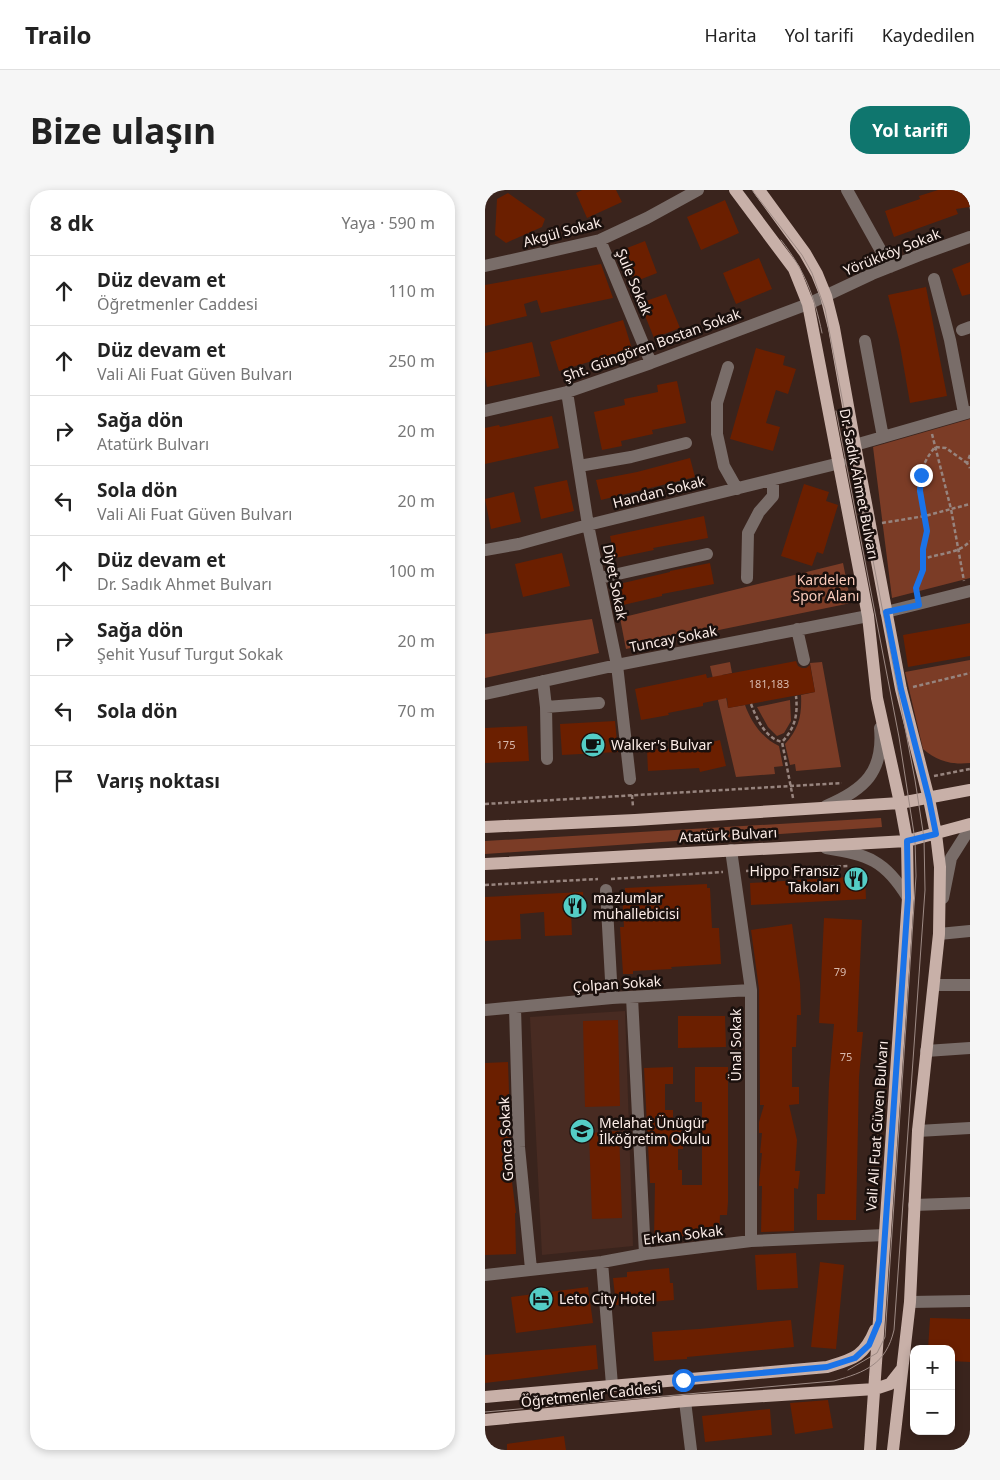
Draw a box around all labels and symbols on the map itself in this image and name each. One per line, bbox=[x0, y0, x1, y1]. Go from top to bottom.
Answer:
street label: Akgül Sokak bbox=[521, 212, 603, 251]
street label: Yörükköy Sokak bbox=[840, 223, 944, 280]
street label: Şule Sokak bbox=[612, 246, 657, 318]
street label: Şht. Güngören Bostan Sokak bbox=[560, 303, 744, 386]
street label: Dr. Sadık Ahmet Bulvarı bbox=[836, 407, 883, 561]
route end bbox=[910, 464, 933, 487]
street label: Handan Sokak bbox=[611, 471, 708, 512]
street label: Diyet Sokak bbox=[599, 543, 632, 622]
park label: Kardelen Spor Alanı bbox=[793, 570, 859, 605]
street label: Tuncay Sokak bbox=[628, 621, 719, 656]
house number: 181,183 bbox=[749, 676, 789, 691]
cafe icon: Walker's Bulvar bbox=[580, 732, 606, 758]
place label: Walker's Bulvar bbox=[611, 735, 712, 754]
house number: 175 bbox=[497, 737, 515, 752]
street label: Atatürk Bulvarı bbox=[678, 822, 777, 847]
place label: Hippo Fransız Takoları bbox=[750, 861, 839, 896]
restaurant icon: Hippo Fransız Takoları bbox=[843, 866, 869, 892]
place label: mazlumlar muhallebicisi bbox=[593, 888, 679, 923]
restaurant icon: mazlumlar muhallebicisi bbox=[562, 893, 588, 919]
house number: 79 bbox=[834, 964, 846, 979]
street label: Çolpan Sokak bbox=[572, 971, 662, 996]
street label: Ünal Sokak bbox=[726, 1008, 745, 1081]
street label: Vali Ali Fuat Güven Bulvarı bbox=[861, 1040, 892, 1212]
house number: 75 bbox=[840, 1049, 852, 1064]
street label: Gonca Sokak bbox=[494, 1096, 517, 1182]
place label: Melahat Ünügür İlköğretim Okulu bbox=[599, 1113, 710, 1148]
school or university icon: Melahat Ünügür İlköğretim Okulu bbox=[569, 1118, 595, 1144]
street label: Erkan Sokak bbox=[642, 1220, 724, 1249]
hotel icon: Leto City Hotel bbox=[528, 1286, 554, 1312]
place label: Leto City Hotel bbox=[559, 1289, 655, 1308]
route start bbox=[672, 1369, 695, 1392]
street label: Öğretmenler Caddesi bbox=[520, 1378, 662, 1411]

